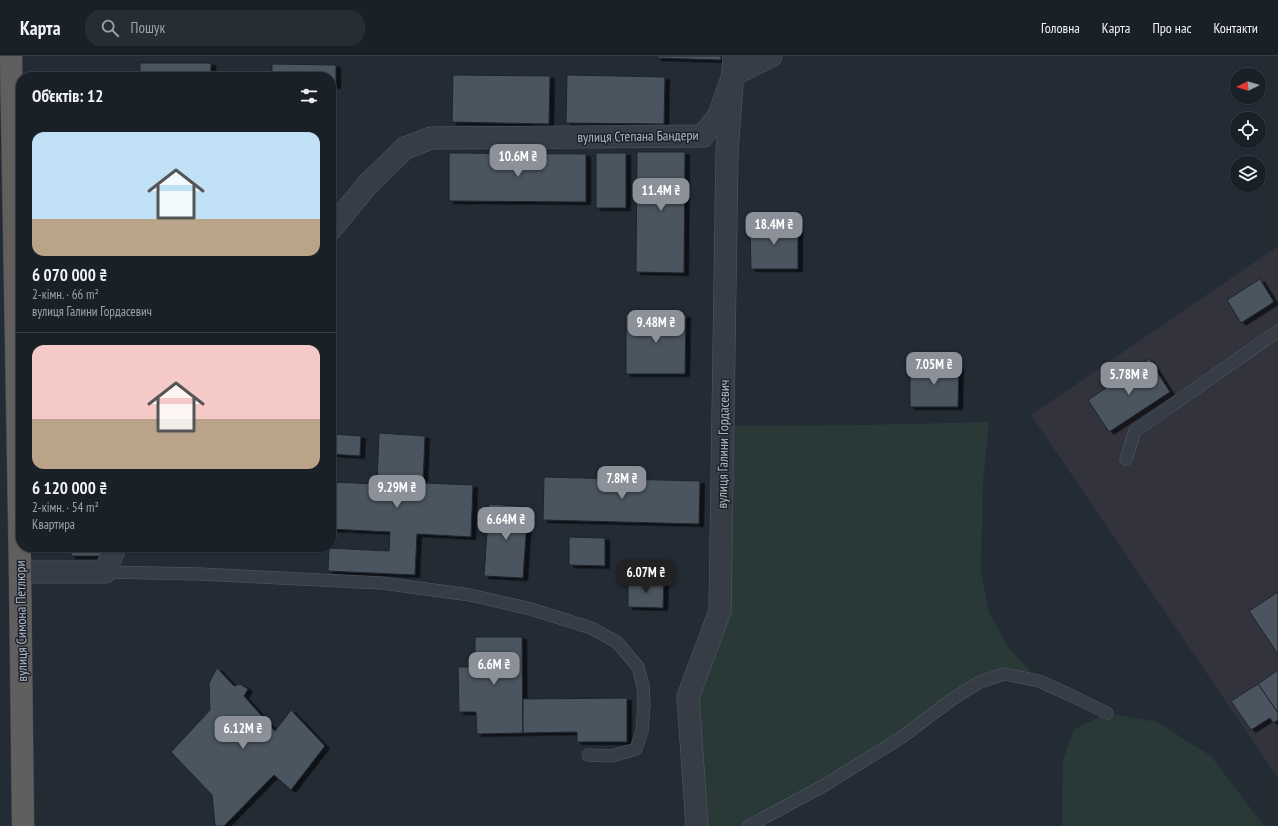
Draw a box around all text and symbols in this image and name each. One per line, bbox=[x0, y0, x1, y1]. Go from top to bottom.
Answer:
search box bbox=[85, 10, 365, 46]
text: Карта bbox=[20, 16, 61, 40]
icon: search bbox=[99, 17, 121, 39]
text: Пошук bbox=[131, 18, 165, 37]
text: Головна bbox=[1041, 19, 1080, 37]
text: Карта bbox=[1102, 19, 1130, 37]
text: Про нас bbox=[1152, 19, 1192, 37]
text: Контакти bbox=[1214, 19, 1258, 37]
north arrow bbox=[1230, 68, 1266, 104]
map controls bbox=[1230, 68, 1266, 192]
text: Об’єктів: 12 bbox=[32, 85, 103, 107]
icon: filters bbox=[298, 85, 320, 107]
button: locate bbox=[1230, 112, 1266, 148]
street label: вулиця Степана Бандери bbox=[577, 126, 699, 146]
pin: 10.6M ₴ bbox=[481, 144, 555, 178]
text: 10.6M ₴ bbox=[499, 148, 537, 165]
button: layers bbox=[1230, 156, 1266, 192]
icon: home bbox=[140, 158, 212, 230]
pin: 11.4M ₴ bbox=[624, 178, 698, 212]
text: 11.4M ₴ bbox=[642, 182, 680, 199]
pin: 18.4M ₴ bbox=[737, 212, 811, 246]
text: 18.4M ₴ bbox=[755, 216, 793, 233]
text: 6 070 000 ₴ bbox=[32, 264, 107, 286]
text: 2-кімн. · 66 m² bbox=[32, 286, 99, 303]
text: вулиця Галини Гордасевич bbox=[32, 303, 152, 320]
pin: 9.48M ₴ bbox=[619, 310, 693, 344]
text: 9.48M ₴ bbox=[637, 314, 675, 331]
pin: 7.05M ₴ bbox=[897, 352, 971, 386]
text: 7.05M ₴ bbox=[915, 356, 953, 373]
pin: 5.78M ₴ bbox=[1092, 362, 1166, 396]
text: 5.78M ₴ bbox=[1110, 366, 1148, 383]
icon: home bbox=[140, 371, 212, 443]
street label: вулиця Галини Гордасевич bbox=[713, 379, 733, 509]
pin: 7.8M ₴ bbox=[589, 466, 655, 500]
text: 7.8M ₴ bbox=[606, 470, 638, 487]
pin: 9.29M ₴ bbox=[360, 475, 434, 509]
text: 6 120 000 ₴ bbox=[32, 477, 107, 499]
text: 9.29M ₴ bbox=[378, 479, 416, 496]
text: 2-кімн. · 54 m² bbox=[32, 499, 99, 516]
pin: 6.64M ₴ bbox=[469, 507, 543, 541]
text: 6.64M ₴ bbox=[487, 511, 525, 528]
text: Квартира bbox=[32, 516, 75, 533]
street label: вулиця Симона Петлюри bbox=[11, 560, 31, 682]
pin: 6.07M ₴ bbox=[609, 560, 683, 594]
text: 6.07M ₴ bbox=[627, 564, 665, 581]
pin: 6.6M ₴ bbox=[461, 652, 527, 686]
text: 6.6M ₴ bbox=[478, 656, 510, 673]
pin: 6.12M ₴ bbox=[206, 716, 280, 750]
text: 6.12M ₴ bbox=[224, 720, 262, 737]

